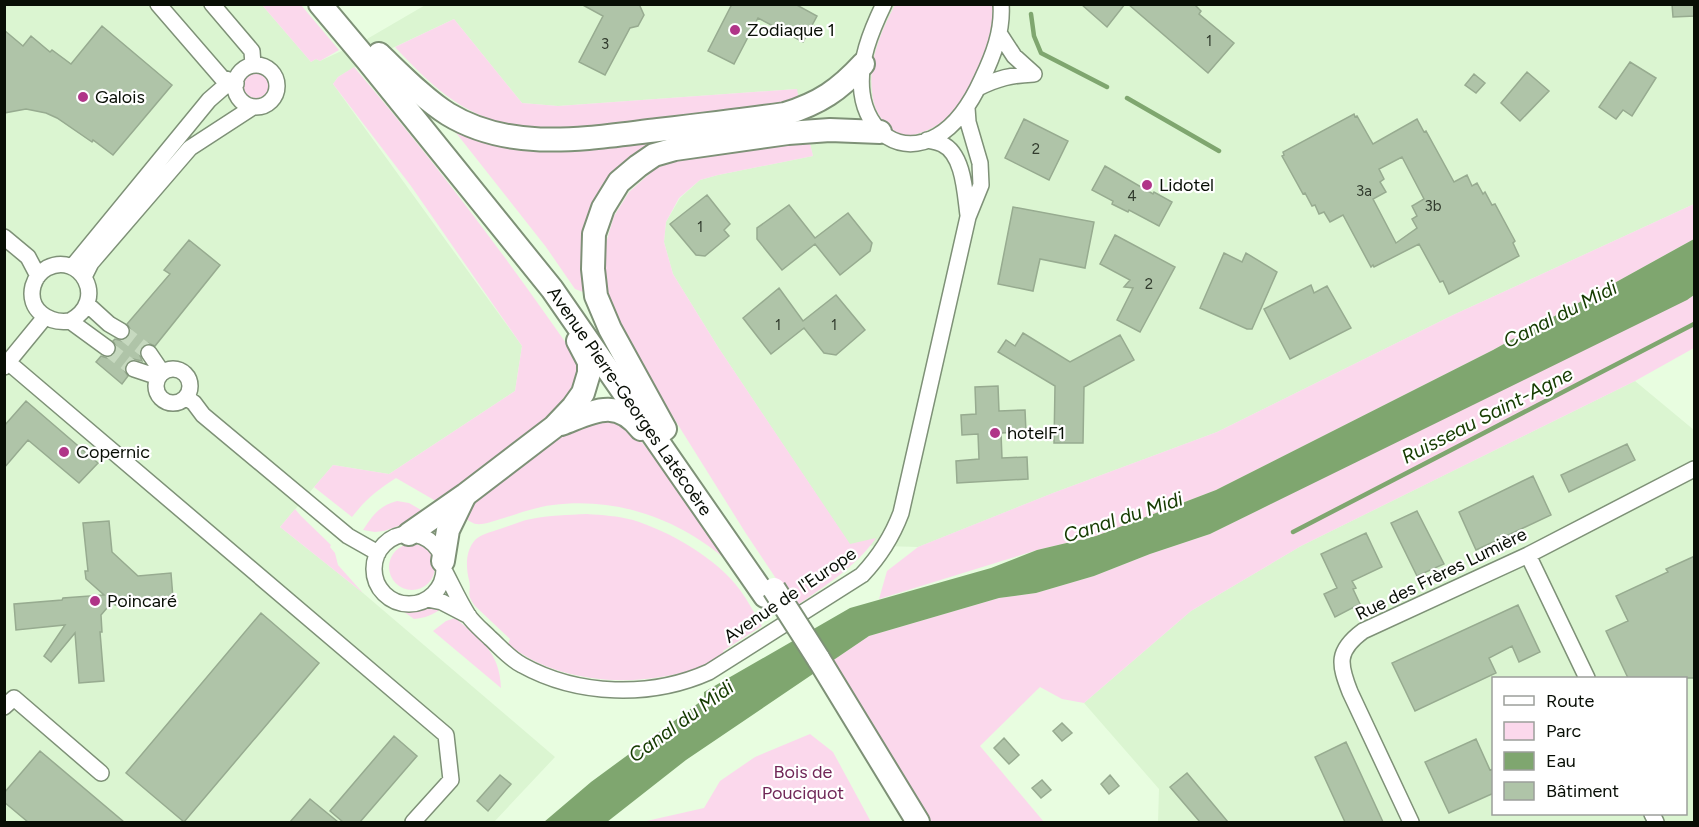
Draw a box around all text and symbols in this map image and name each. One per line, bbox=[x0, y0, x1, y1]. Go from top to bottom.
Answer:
place label: Zodiaque 1 bbox=[747, 19, 835, 41]
marker: Zodiaque 1 bbox=[728, 23, 742, 37]
house number: 1 bbox=[1206, 32, 1212, 50]
house number: 3 bbox=[601, 35, 609, 53]
place label: Galois bbox=[95, 86, 145, 108]
marker: Galois bbox=[76, 90, 90, 104]
house number: 2 bbox=[1032, 140, 1040, 158]
place label: Lidotel bbox=[1159, 174, 1214, 196]
marker: Lidotel bbox=[1140, 178, 1154, 192]
house number: 3a bbox=[1356, 182, 1372, 200]
house number: 4 bbox=[1127, 187, 1137, 205]
house number: 3b bbox=[1425, 197, 1442, 215]
house number: 1 bbox=[697, 218, 703, 236]
house number: 2 bbox=[1145, 275, 1153, 293]
water label: Canal du Midi bbox=[1499, 275, 1621, 353]
street label: Avenue Pierre-Georges Latécoère bbox=[543, 282, 717, 520]
house number: 1 bbox=[775, 316, 781, 334]
house number: 1 bbox=[831, 316, 837, 334]
water label: Ruisseau Saint-Agne bbox=[1397, 361, 1577, 469]
place label: hotelF1 bbox=[1007, 422, 1065, 444]
marker: hotelF1 bbox=[988, 426, 1002, 440]
place label: Copernic bbox=[76, 441, 150, 463]
marker: Copernic bbox=[57, 445, 71, 459]
water label: Canal du Midi bbox=[1060, 486, 1186, 548]
street label: Rue des Frères Lumière bbox=[1352, 523, 1530, 625]
street label: Avenue de l'Europe bbox=[719, 542, 861, 648]
place label: Poincaré bbox=[107, 590, 177, 612]
marker: Poincaré bbox=[88, 594, 102, 608]
water label: Canal du Midi bbox=[624, 675, 739, 767]
legend bbox=[1492, 677, 1687, 815]
text: Route bbox=[1546, 690, 1595, 712]
text: Parc bbox=[1546, 720, 1582, 742]
text: Eau bbox=[1546, 750, 1576, 772]
park label: Bois de Pouciquot bbox=[762, 761, 844, 804]
text: Bâtiment bbox=[1546, 780, 1619, 802]

